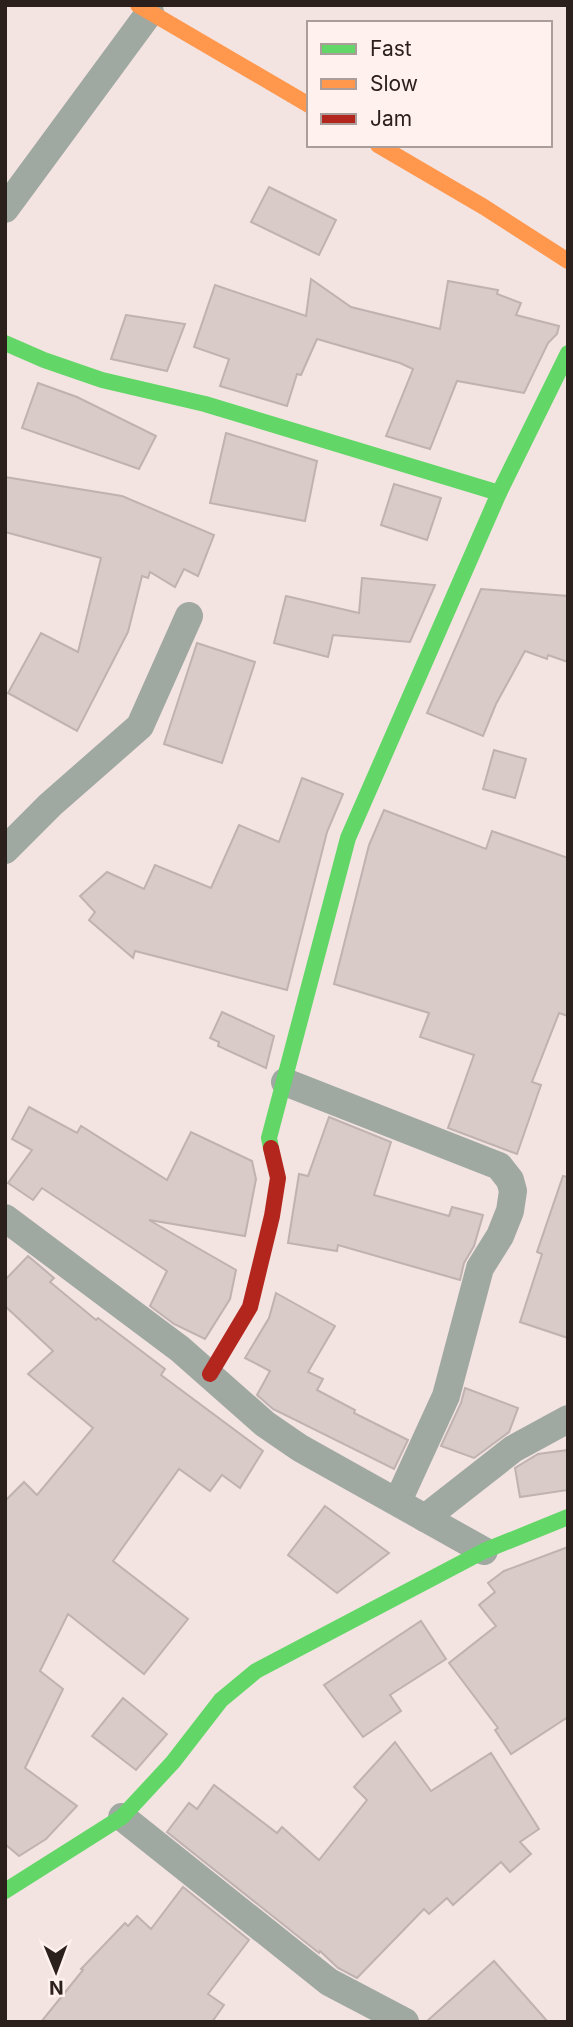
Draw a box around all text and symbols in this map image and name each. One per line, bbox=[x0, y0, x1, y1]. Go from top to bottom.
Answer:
legend bbox=[307, 21, 552, 147]
text: Fast bbox=[370, 36, 412, 61]
text: Slow bbox=[370, 71, 418, 96]
text: Jam bbox=[370, 106, 412, 131]
north arrow bbox=[21, 1936, 91, 2006]
text: N bbox=[49, 1976, 64, 1999]

